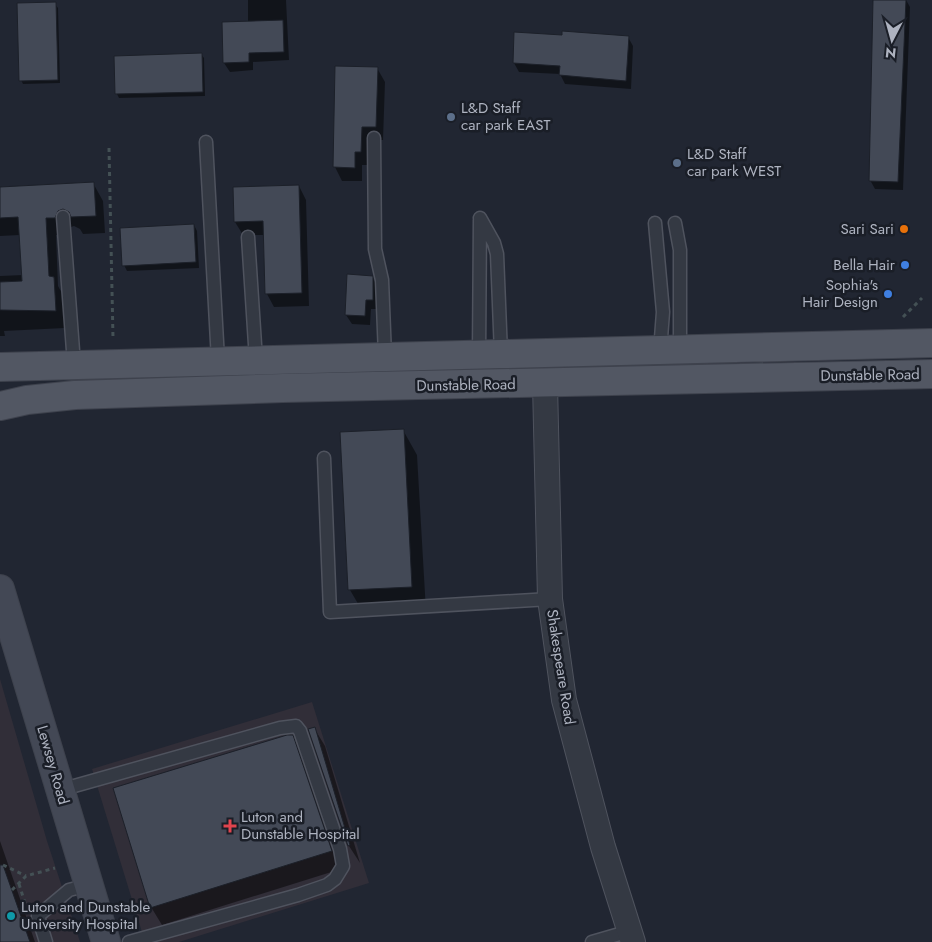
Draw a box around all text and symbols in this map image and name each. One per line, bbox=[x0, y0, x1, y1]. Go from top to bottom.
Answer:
north arrow bbox=[867, 15, 917, 65]
text: N bbox=[884, 42, 897, 63]
place label: L&D Staff car park EAST bbox=[461, 97, 550, 136]
marker: L&D Staff car park EAST bbox=[445, 111, 457, 123]
place label: L&D Staff car park WEST bbox=[687, 143, 781, 182]
marker: L&D Staff car park WEST bbox=[671, 157, 683, 169]
place label: Sari Sari bbox=[841, 218, 894, 240]
marker: Sari Sari bbox=[898, 223, 910, 235]
place label: Bella Hair bbox=[833, 254, 896, 276]
marker: Bella Hair bbox=[899, 259, 911, 271]
place label: Sophia's Hair Design bbox=[802, 274, 878, 313]
marker: Sophia's Hair Design bbox=[882, 288, 894, 300]
street label: Dunstable Road bbox=[820, 363, 920, 387]
street label: Dunstable Road bbox=[416, 373, 516, 397]
street label: Shakespeare Road bbox=[541, 608, 581, 726]
street label: Lewsey Road bbox=[31, 723, 75, 807]
place label: Luton and Dunstable Hospital bbox=[241, 806, 360, 845]
marker: Luton and Dunstable Hospital bbox=[223, 819, 237, 833]
place label: Luton and Dunstable University Hospital bbox=[21, 896, 150, 935]
marker: Luton and Dunstable University Hospital bbox=[5, 910, 17, 922]

